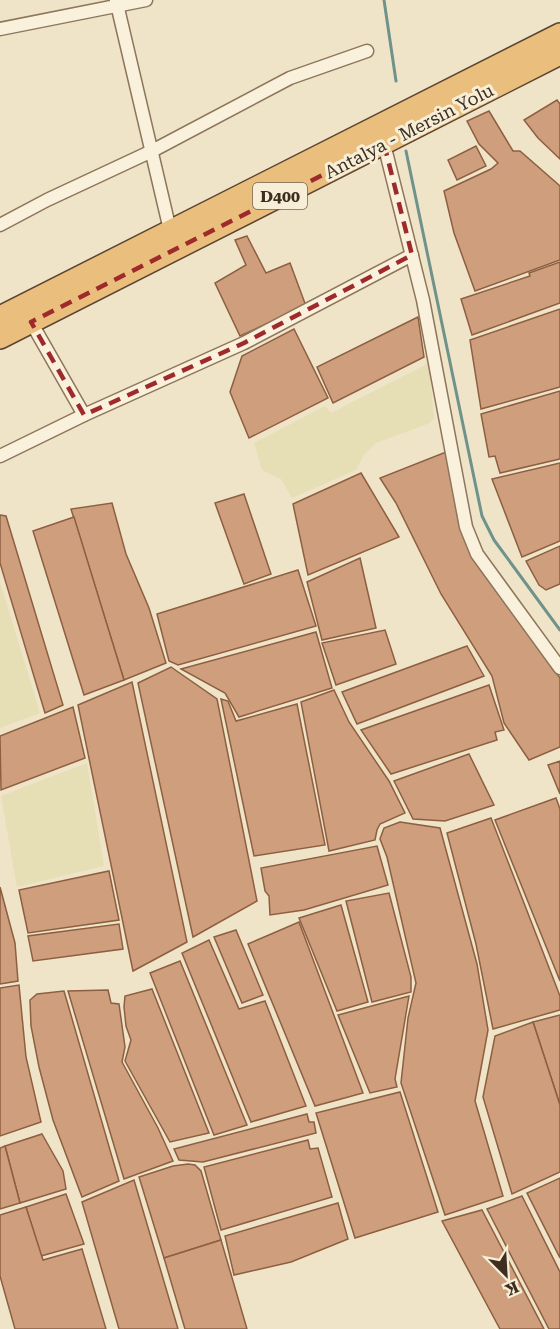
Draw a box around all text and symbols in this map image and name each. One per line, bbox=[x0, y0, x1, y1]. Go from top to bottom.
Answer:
street label: Antalya - Mersin Yolu bbox=[321, 79, 497, 183]
road number: D400 bbox=[253, 183, 307, 209]
north arrow bbox=[476, 1245, 536, 1305]
text: K bbox=[502, 1277, 522, 1300]

